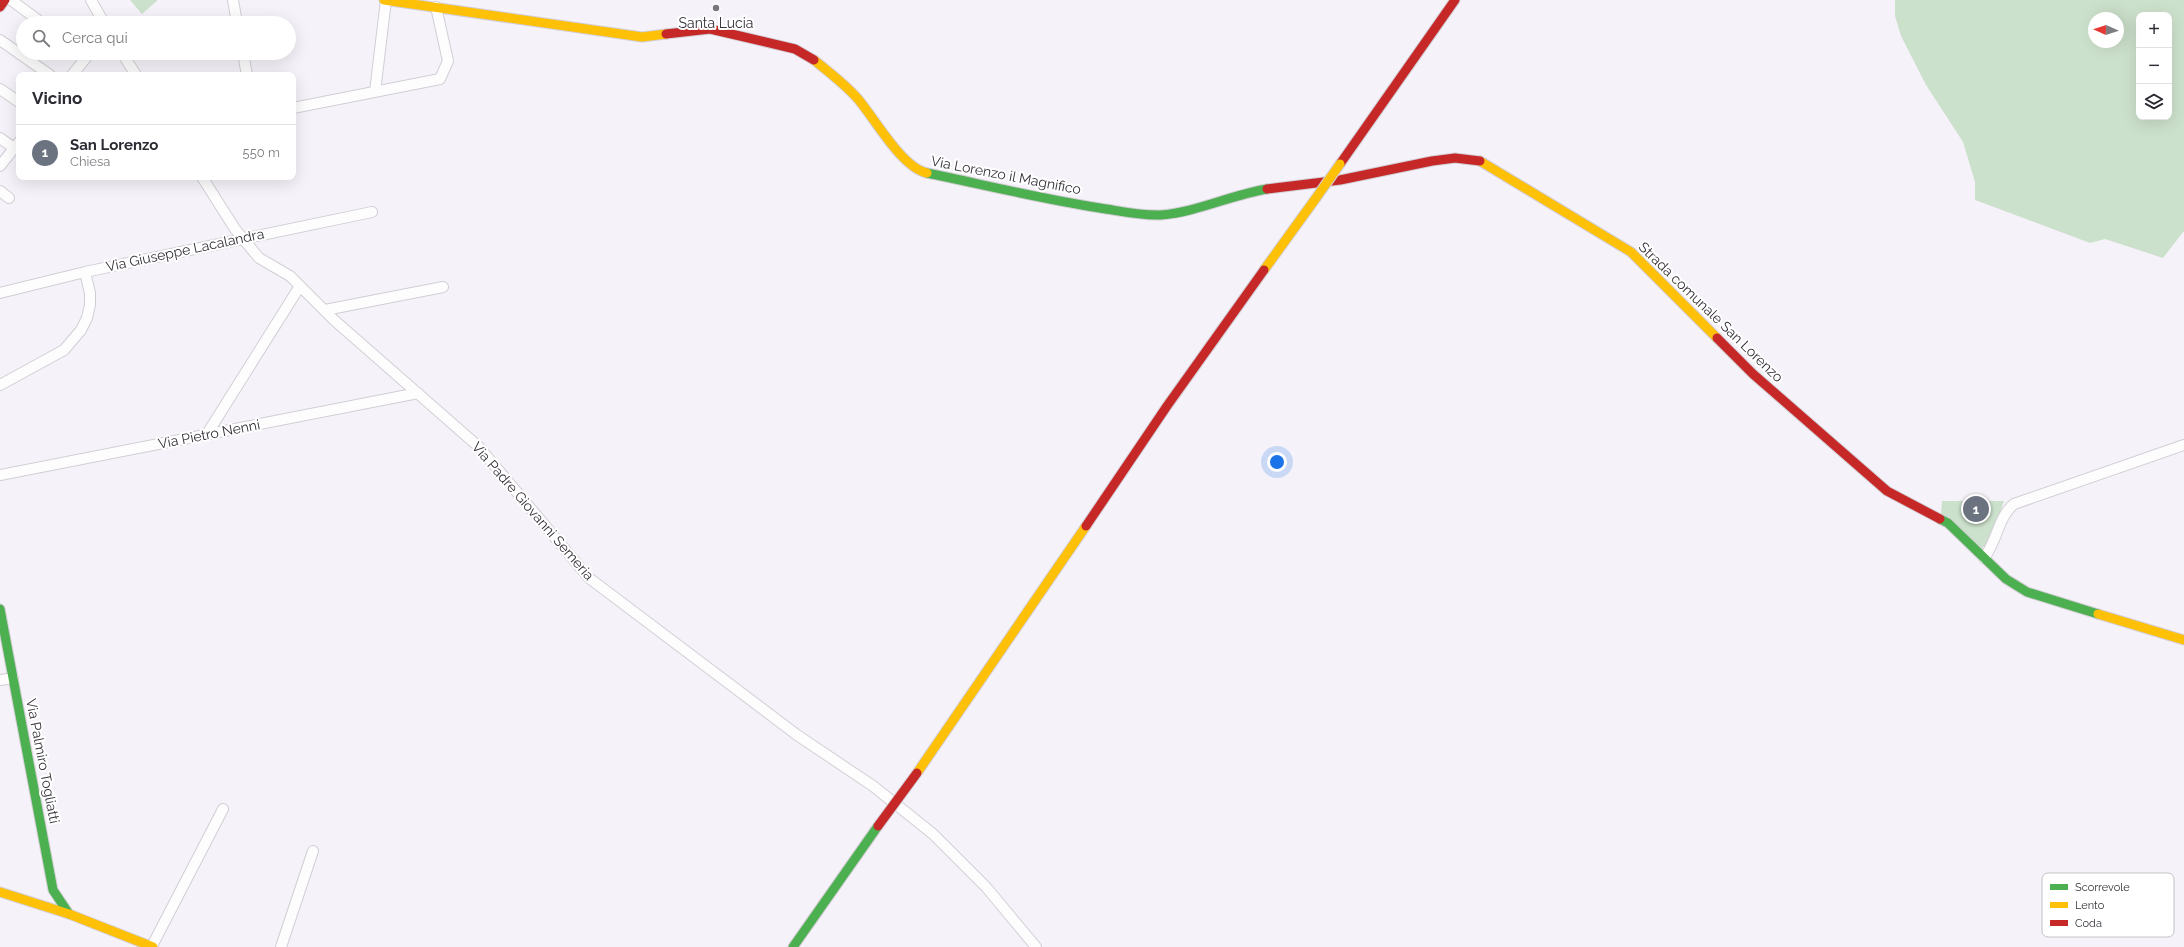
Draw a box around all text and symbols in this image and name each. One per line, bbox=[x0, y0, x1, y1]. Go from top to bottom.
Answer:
marker: Santa Lucia bbox=[711, 3, 721, 13]
north arrow bbox=[2088, 12, 2124, 48]
map controls bbox=[2136, 12, 2172, 120]
button: + bbox=[2136, 12, 2172, 48]
place label: Santa Lucia bbox=[679, 15, 753, 31]
search box bbox=[16, 16, 296, 60]
icon: search bbox=[30, 27, 52, 49]
text: Cerca qui bbox=[62, 29, 128, 47]
button: − bbox=[2136, 48, 2172, 84]
button: layers bbox=[2136, 84, 2172, 120]
text: Vicino bbox=[32, 88, 82, 108]
text: San Lorenzo bbox=[70, 136, 158, 154]
text: 1 bbox=[42, 145, 48, 160]
text: 550 m bbox=[243, 145, 280, 160]
street label: Via Lorenzo il Magnifico bbox=[930, 153, 1082, 197]
text: Chiesa bbox=[70, 154, 110, 169]
street label: Via Giuseppe Lacalandra bbox=[105, 225, 265, 275]
street label: Strada comunale San Lorenzo bbox=[1636, 239, 1786, 385]
street label: Via Pietro Nenni bbox=[157, 416, 261, 452]
street label: Via Padre Giovanni Semeria bbox=[469, 439, 597, 583]
your location bbox=[1267, 452, 1287, 472]
pin: 1 bbox=[1963, 494, 1989, 524]
street label: Via Palmiro Togliatti bbox=[23, 697, 63, 825]
legend bbox=[2042, 873, 2174, 937]
text: Scorrevole bbox=[2075, 881, 2130, 894]
text: Lento bbox=[2075, 899, 2105, 912]
text: Coda bbox=[2075, 917, 2102, 930]

